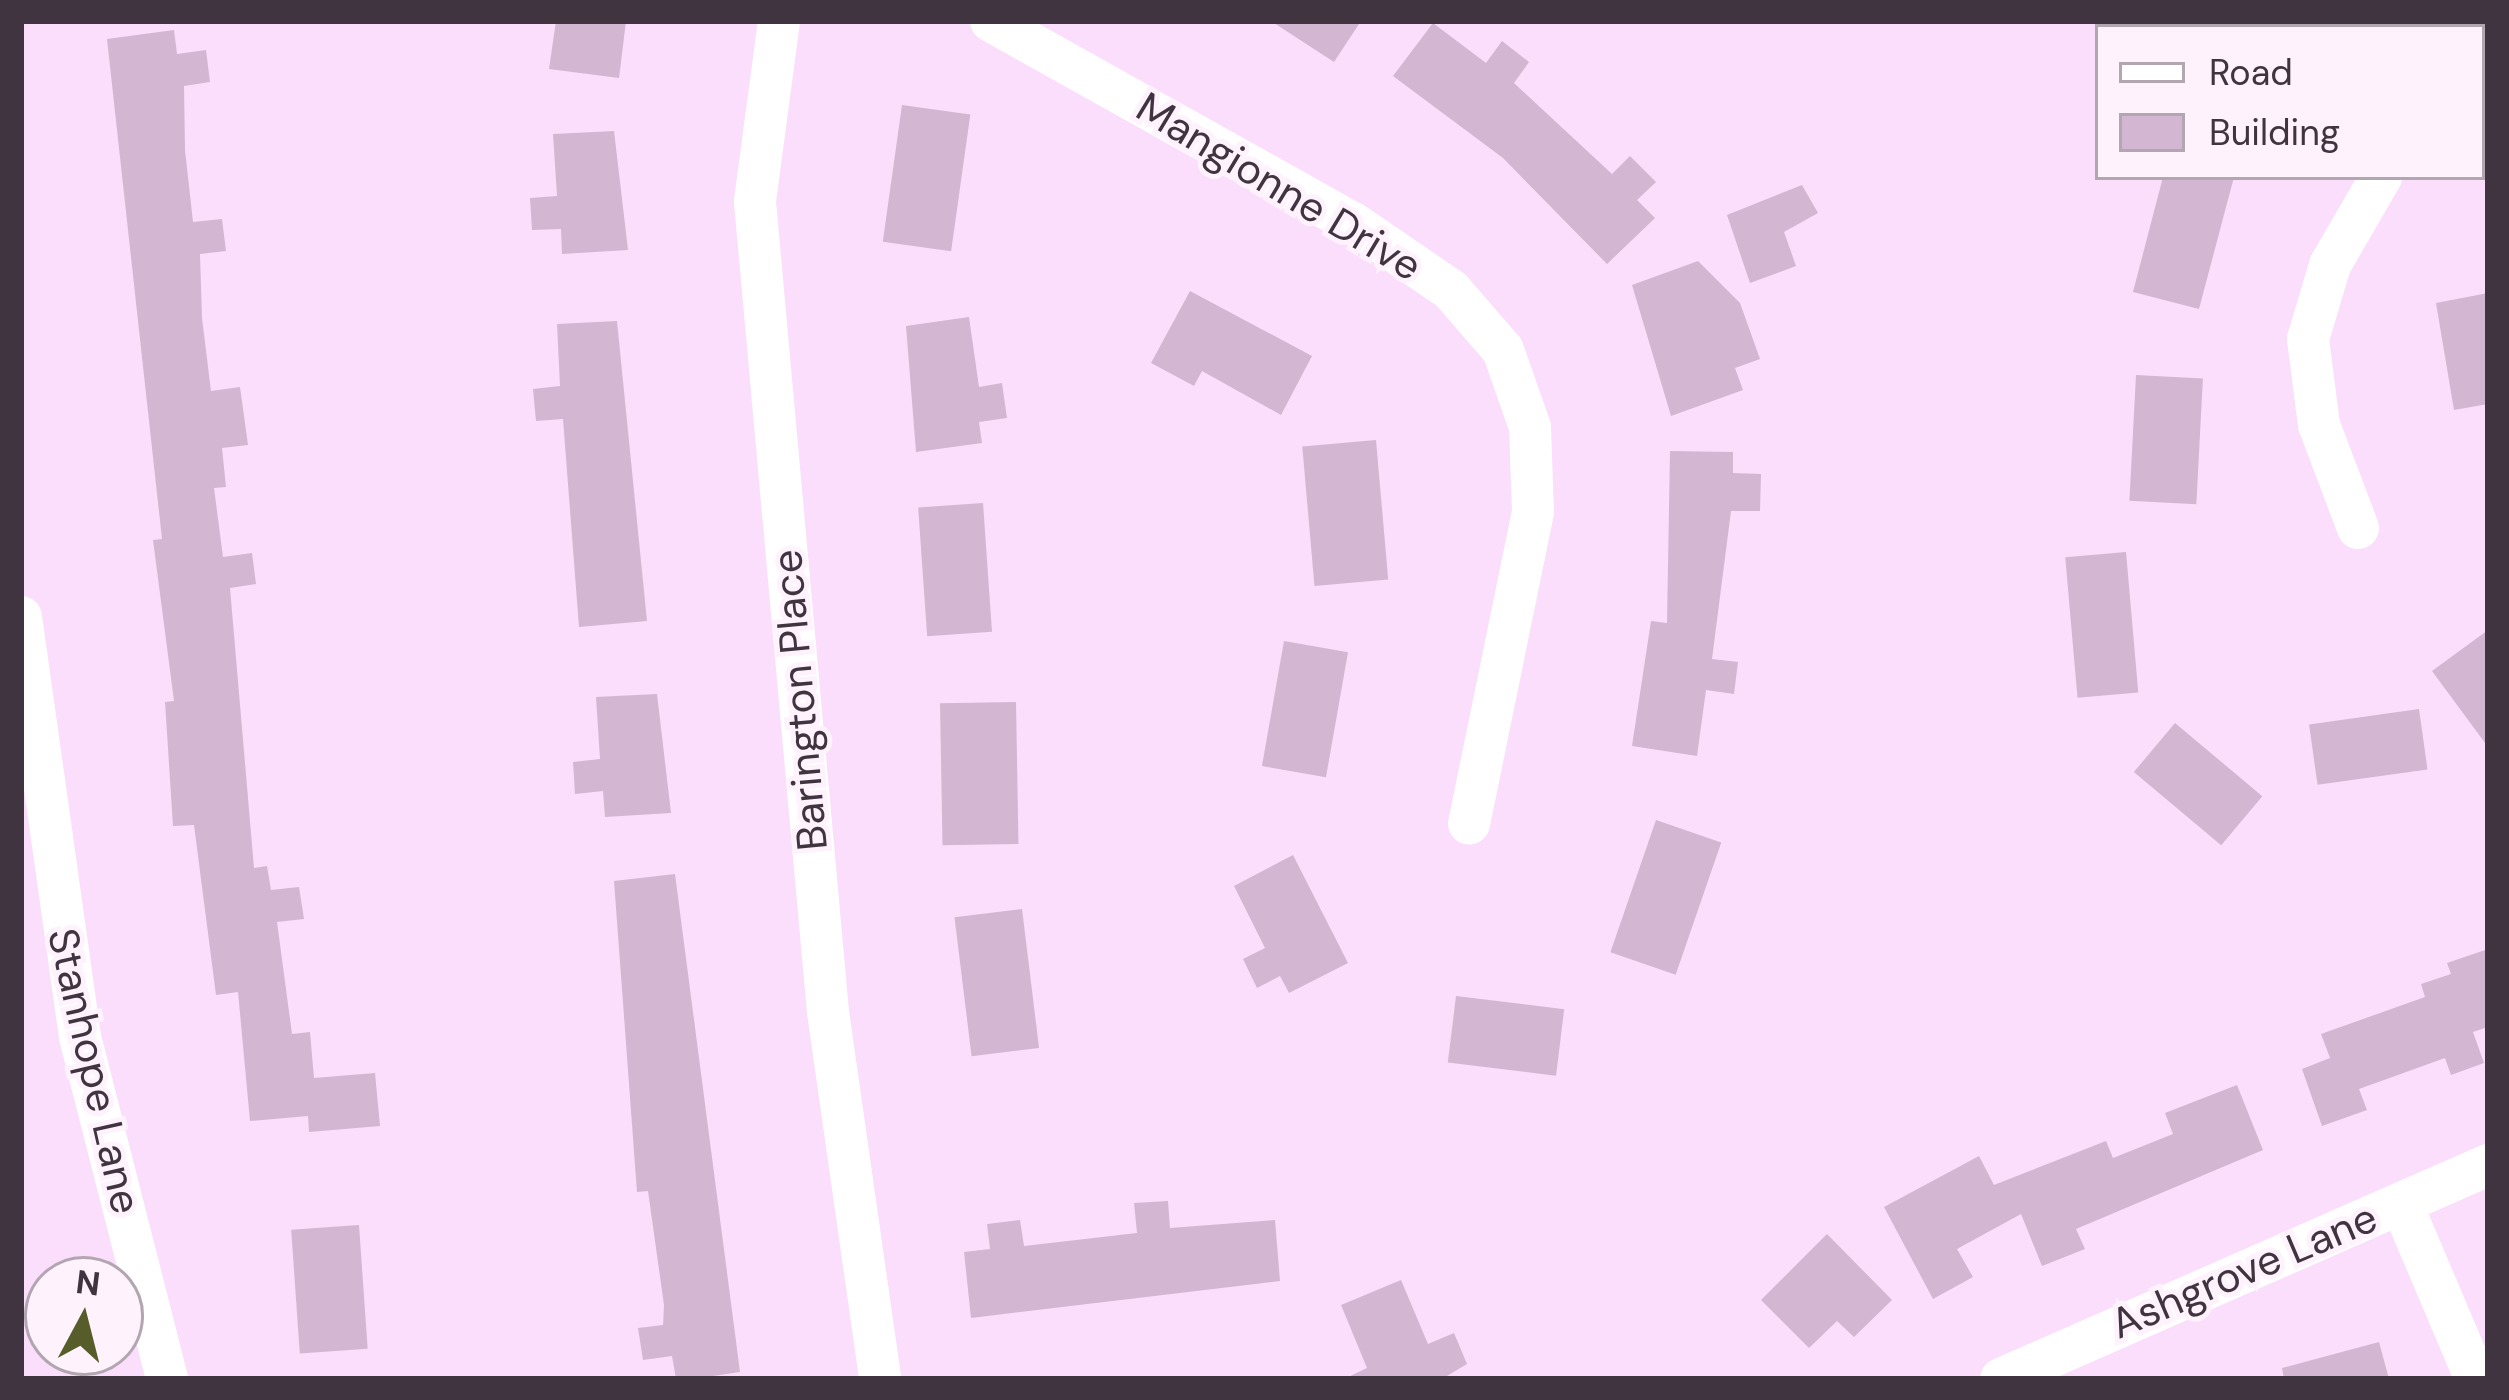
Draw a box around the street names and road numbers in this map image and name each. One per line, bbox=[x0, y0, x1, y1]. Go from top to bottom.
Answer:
street label: Mangionne Drive bbox=[1127, 82, 1431, 292]
street label: Barington Place bbox=[762, 547, 838, 853]
street label: Stanhope Lane bbox=[37, 924, 151, 1218]
street label: Ashgrove Lane bbox=[2103, 1192, 2385, 1350]

